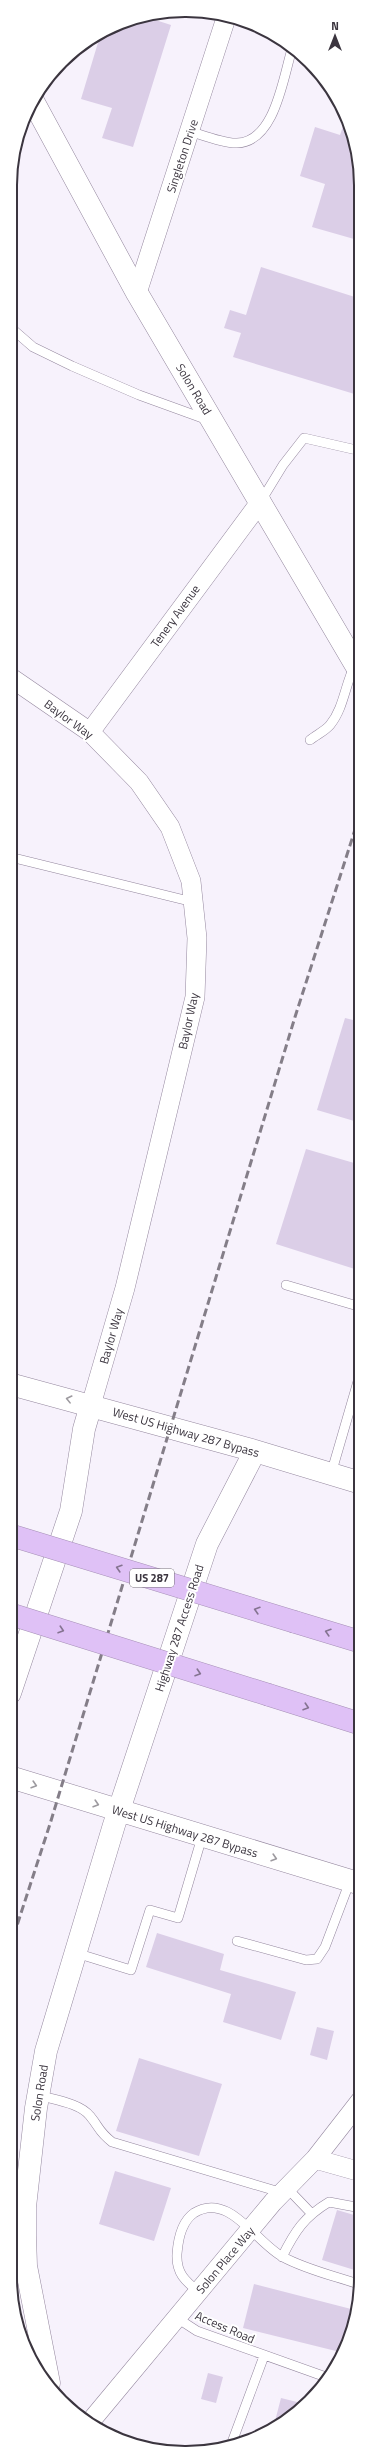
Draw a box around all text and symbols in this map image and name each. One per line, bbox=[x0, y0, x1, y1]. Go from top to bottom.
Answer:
north arrow bbox=[315, 16, 355, 56]
text: N bbox=[331, 18, 339, 34]
street label: Singleton Drive bbox=[161, 117, 203, 195]
street label: Solon Road bbox=[171, 360, 217, 418]
street label: Tenery Avenue bbox=[146, 581, 204, 651]
street label: Baylor Way bbox=[40, 694, 98, 744]
street label: Baylor Way bbox=[173, 991, 203, 1051]
street label: Baylor Way bbox=[94, 1306, 128, 1366]
one-way arrow bbox=[65, 1396, 72, 1404]
street label: West US Highway 287 Bypass bbox=[110, 1402, 262, 1462]
street label: Highway 287 Access Road bbox=[149, 1562, 209, 1694]
one-way arrow bbox=[116, 1564, 123, 1573]
road number: US 287 bbox=[130, 1569, 174, 1587]
one-way arrow bbox=[254, 1606, 261, 1615]
one-way arrow bbox=[57, 1625, 64, 1633]
one-way arrow bbox=[324, 1628, 331, 1637]
one-way arrow bbox=[194, 1668, 201, 1677]
one-way arrow bbox=[302, 1702, 309, 1711]
one-way arrow bbox=[31, 1780, 38, 1789]
one-way arrow bbox=[92, 1799, 99, 1808]
street label: West US Highway 287 Bypass bbox=[110, 1800, 261, 1862]
one-way arrow bbox=[270, 1853, 277, 1862]
street label: Solon Road bbox=[25, 2063, 53, 2123]
street label: Solon Place Way bbox=[191, 2222, 259, 2298]
street label: Access Road bbox=[192, 2306, 258, 2348]

